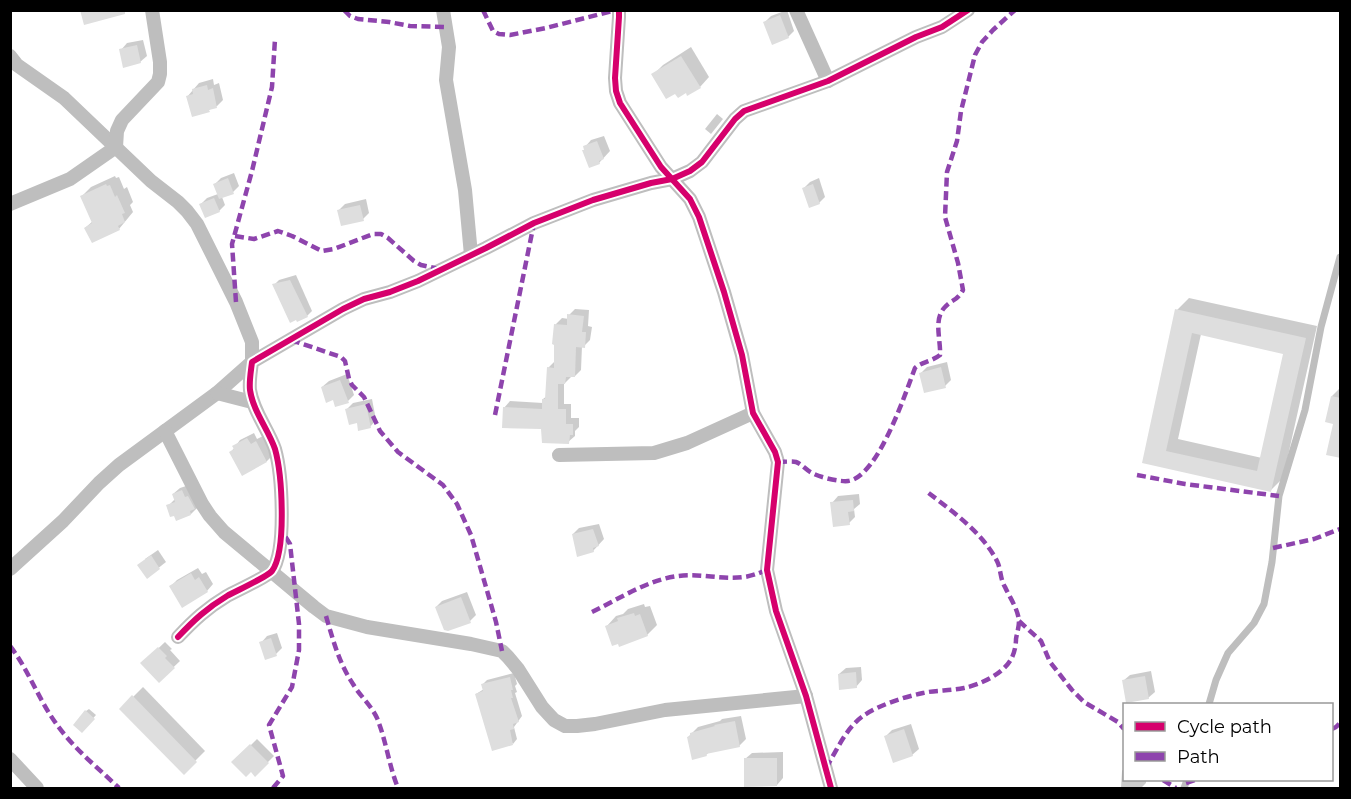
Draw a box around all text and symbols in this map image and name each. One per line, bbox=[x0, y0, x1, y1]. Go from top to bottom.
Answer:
legend bbox=[1123, 703, 1333, 781]
text: Cycle path bbox=[1177, 716, 1272, 738]
text: Path bbox=[1177, 746, 1220, 768]

